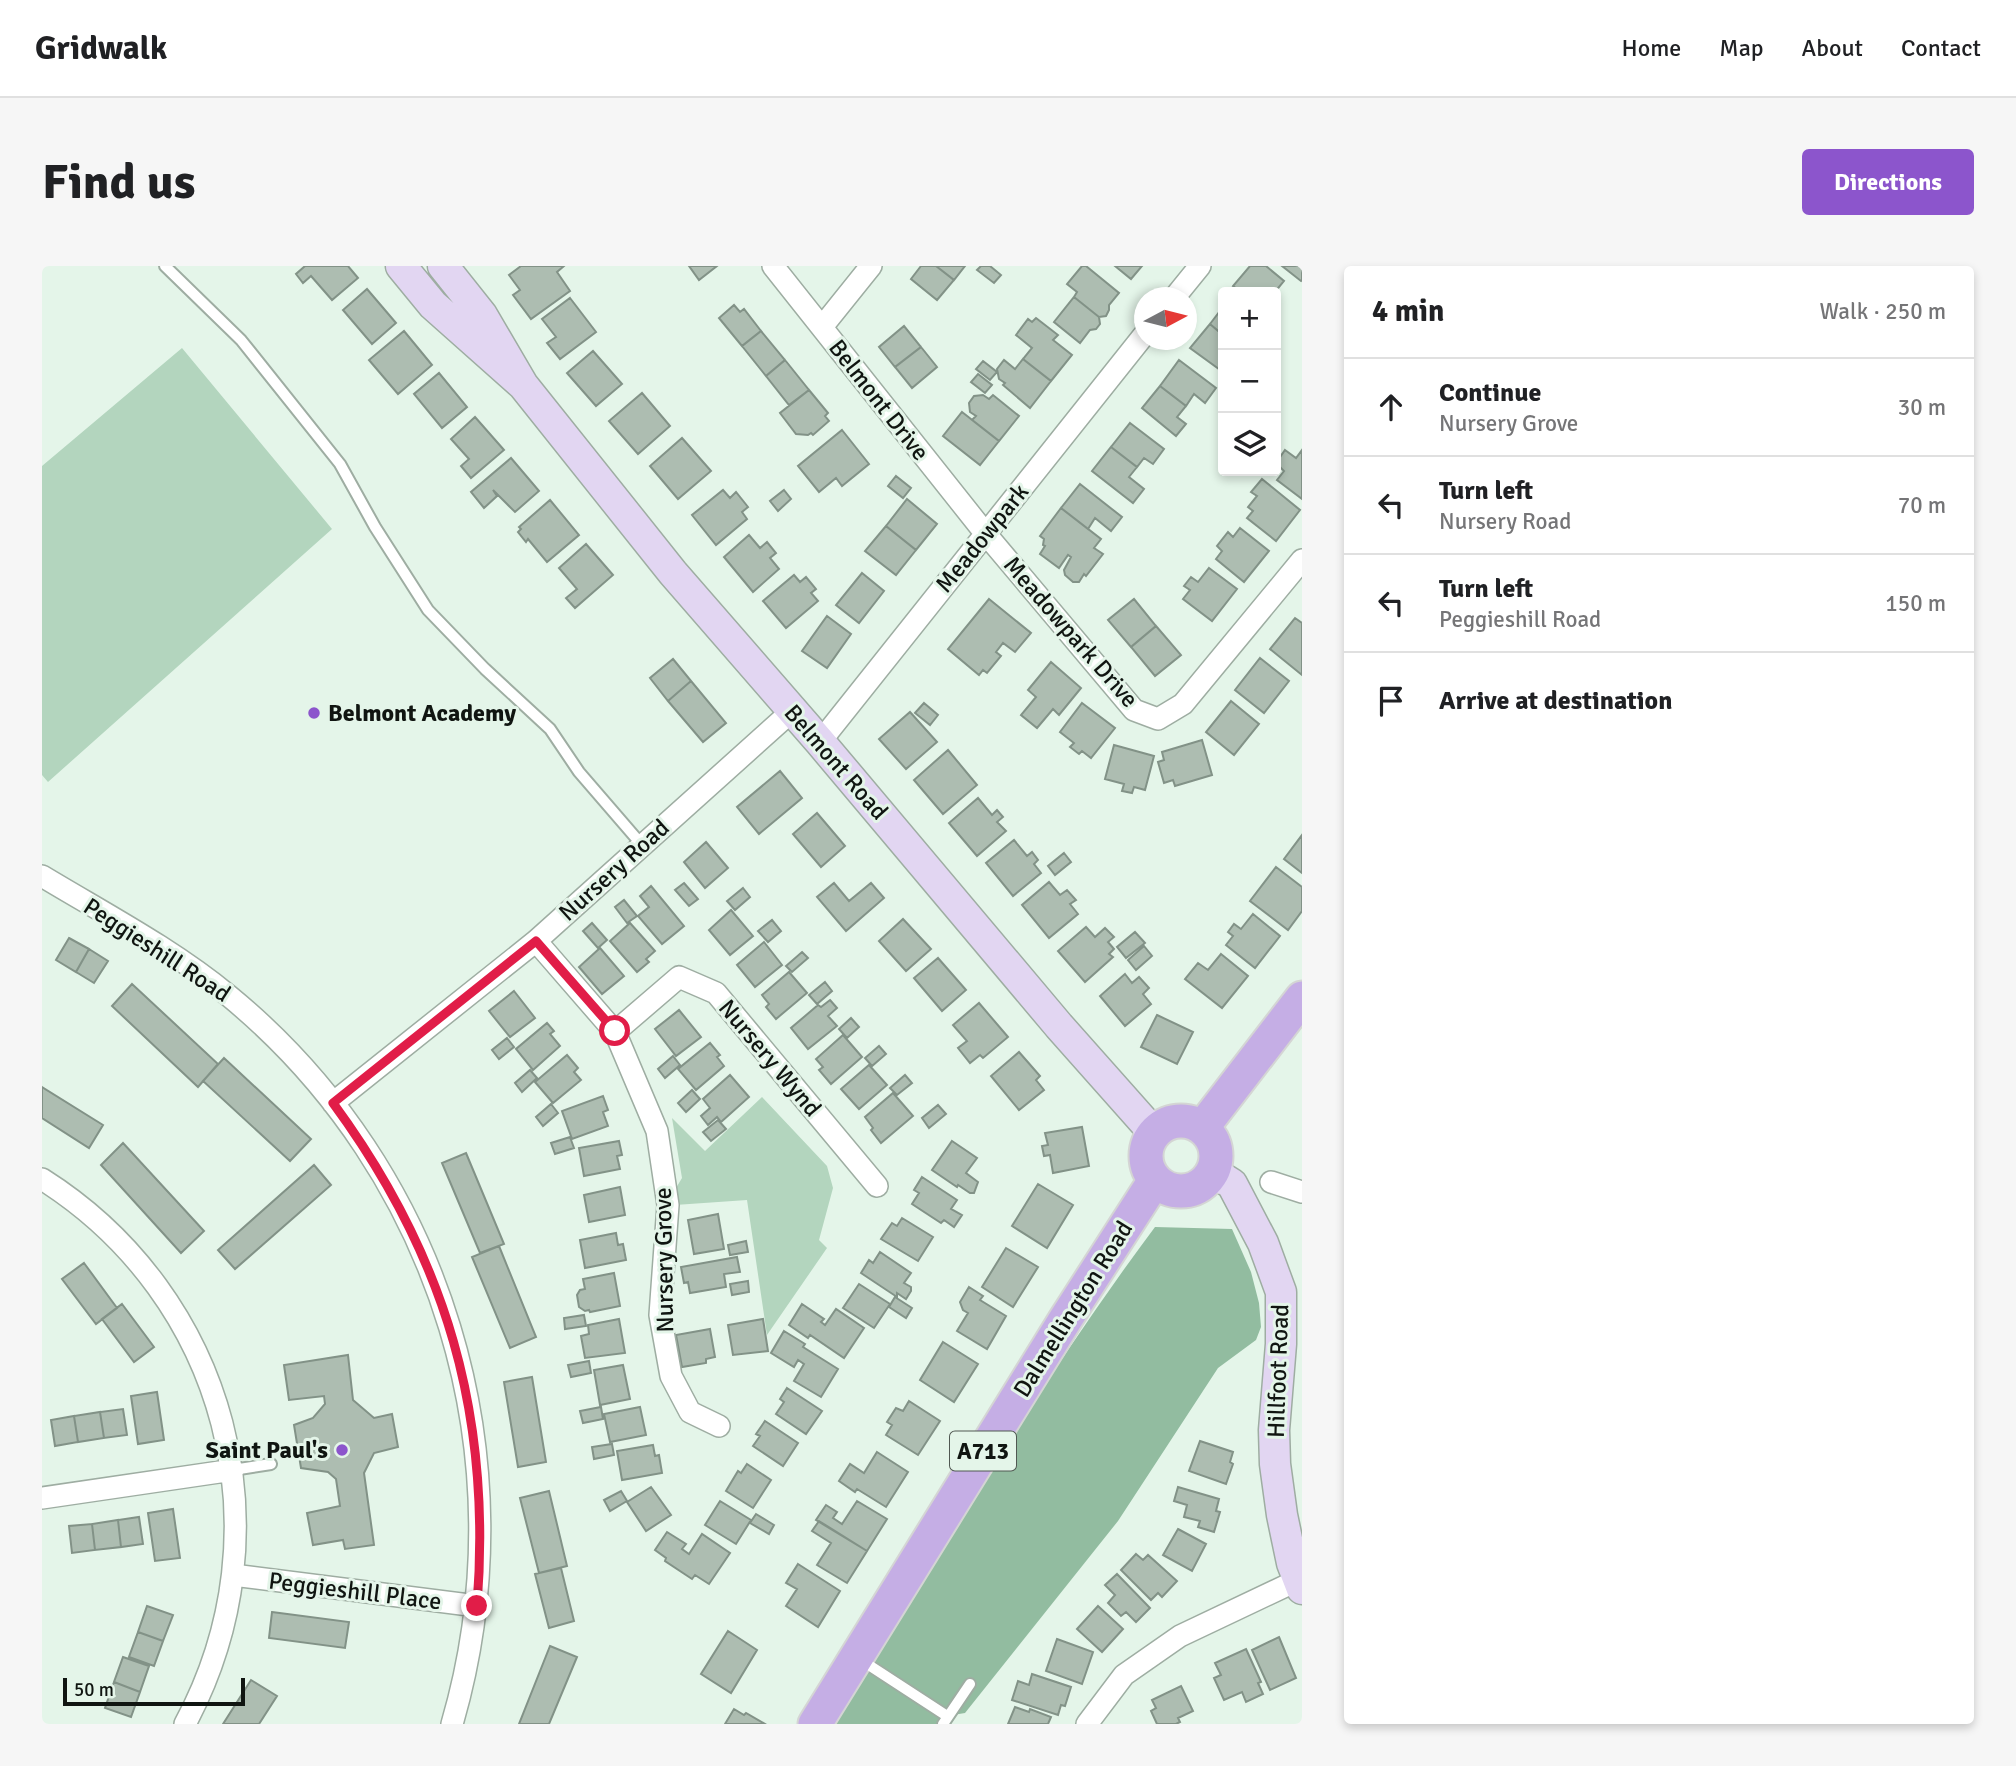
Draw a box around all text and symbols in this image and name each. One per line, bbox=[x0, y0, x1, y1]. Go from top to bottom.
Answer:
text: Gridwalk bbox=[35, 28, 167, 69]
text: Home bbox=[1621, 33, 1681, 63]
text: Map bbox=[1719, 33, 1764, 63]
text: About bbox=[1802, 33, 1863, 63]
text: Contact bbox=[1901, 33, 1981, 63]
button: Directions bbox=[1802, 149, 1974, 215]
text: Find us bbox=[42, 152, 195, 212]
north arrow bbox=[1134, 287, 1197, 350]
map controls bbox=[1218, 287, 1281, 476]
button: + bbox=[1218, 287, 1281, 350]
text: 4 min bbox=[1372, 293, 1444, 330]
text: Walk · 250 m bbox=[1820, 297, 1946, 326]
street label: Belmont Drive bbox=[822, 333, 936, 467]
button: − bbox=[1218, 350, 1281, 413]
text: Continue bbox=[1439, 377, 1541, 409]
icon: ahead bbox=[1372, 388, 1410, 426]
text: 30 m bbox=[1898, 393, 1946, 422]
text: Nursery Grove bbox=[1439, 409, 1578, 438]
button: layers bbox=[1218, 413, 1281, 476]
text: Turn left bbox=[1439, 475, 1533, 507]
street label: Meadowpark bbox=[929, 477, 1035, 599]
icon: left bbox=[1372, 486, 1410, 524]
text: 70 m bbox=[1898, 491, 1946, 520]
text: Nursery Road bbox=[1439, 507, 1571, 536]
street label: Meadowpark Drive bbox=[997, 550, 1145, 714]
text: Turn left bbox=[1439, 573, 1533, 605]
icon: left bbox=[1372, 584, 1410, 622]
text: 150 m bbox=[1885, 589, 1946, 618]
text: Peggieshill Road bbox=[1439, 605, 1601, 634]
icon: arrive bbox=[1372, 682, 1410, 720]
text: Arrive at destination bbox=[1439, 685, 1672, 717]
place label: Belmont Academy bbox=[328, 698, 516, 728]
street label: Belmont Road bbox=[778, 698, 894, 826]
marker: Belmont Academy bbox=[306, 705, 322, 721]
street label: Nursery Road bbox=[553, 813, 675, 927]
street label: Peggieshill Road bbox=[78, 891, 236, 1009]
street label: Nursery Wynd bbox=[712, 993, 828, 1123]
route start bbox=[599, 1015, 630, 1046]
street label: Nursery Grove bbox=[648, 1187, 680, 1333]
street label: Dalmellington Road bbox=[1007, 1215, 1139, 1403]
street label: Hillfoot Road bbox=[1261, 1304, 1295, 1438]
road number: A713 bbox=[950, 1432, 1016, 1470]
place label: Saint Paul's bbox=[206, 1435, 328, 1465]
marker: Saint Paul's bbox=[334, 1442, 350, 1458]
street label: Peggieshill Place bbox=[267, 1566, 443, 1616]
route end bbox=[461, 1590, 492, 1621]
scale bar bbox=[63, 1675, 245, 1707]
text: 50 m bbox=[74, 1678, 114, 1702]

